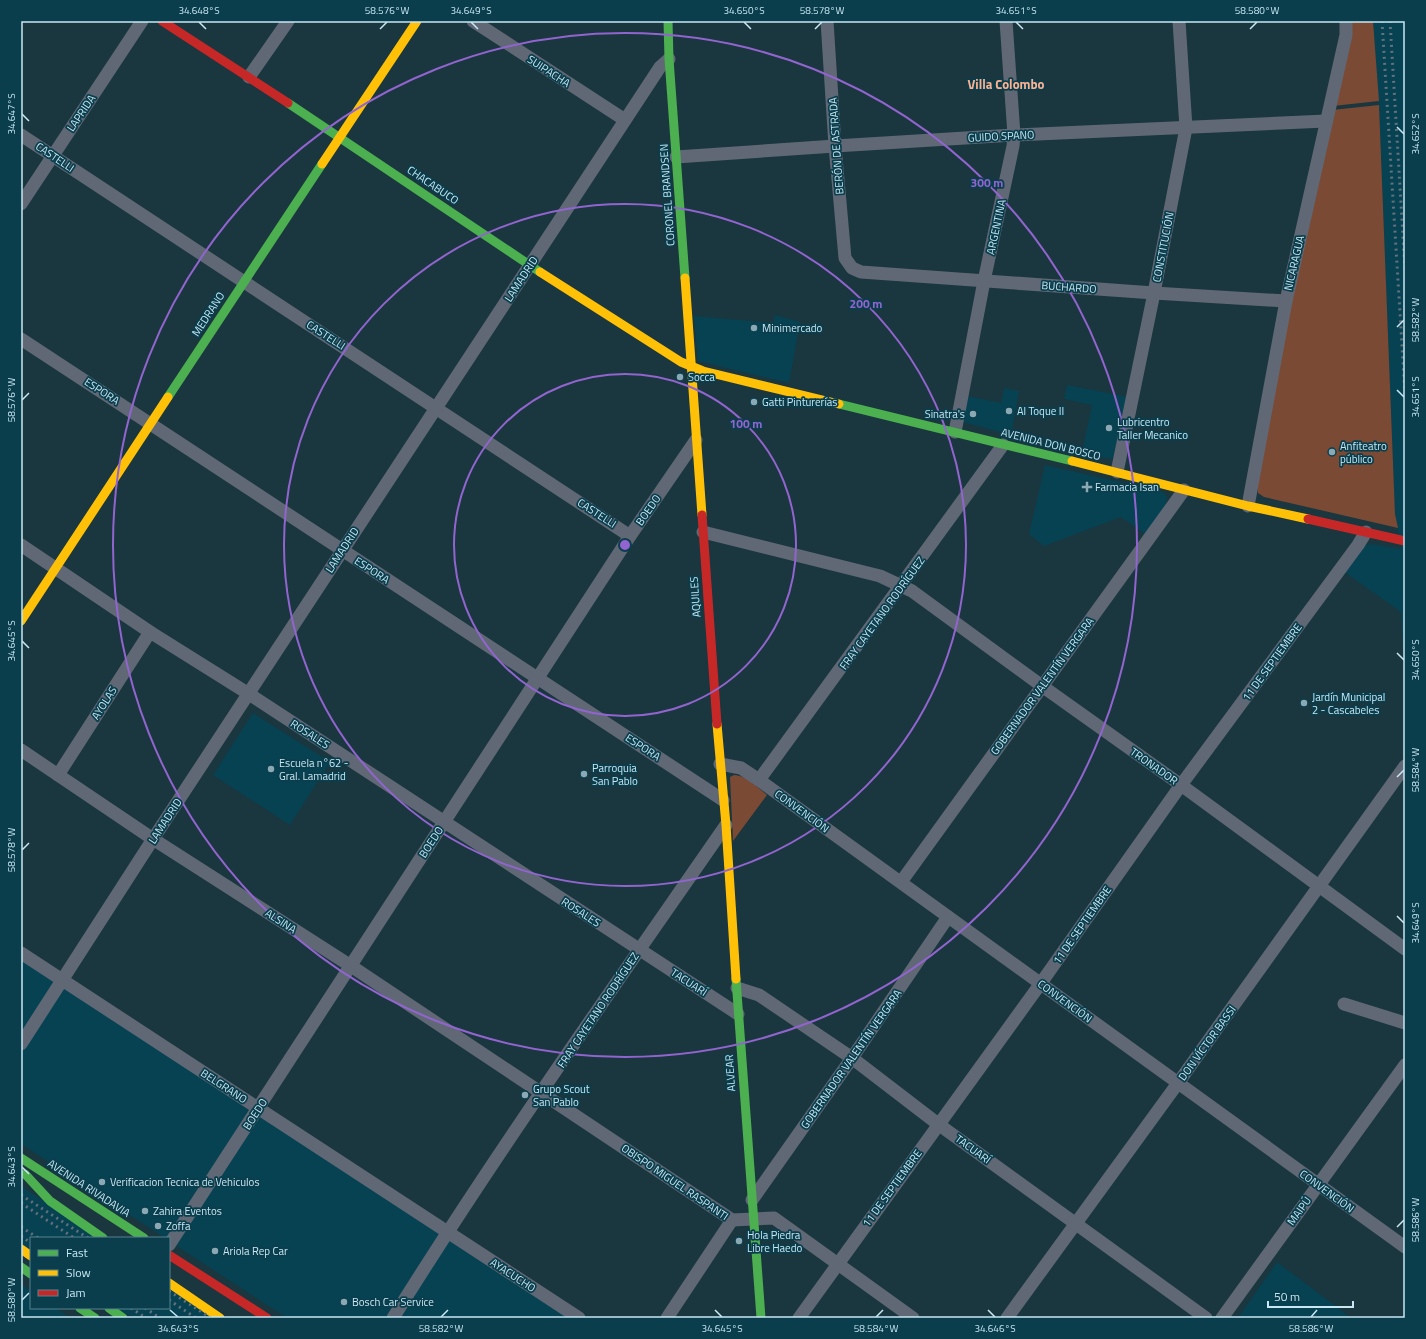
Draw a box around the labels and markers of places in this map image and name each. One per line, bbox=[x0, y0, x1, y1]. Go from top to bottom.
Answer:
place label: Minimercado bbox=[762, 320, 823, 336]
marker: Minimercado bbox=[749, 323, 759, 333]
place label: Socca bbox=[688, 369, 715, 385]
marker: Socca bbox=[675, 372, 685, 382]
place label: Gatti Pinturerías bbox=[762, 394, 837, 410]
marker: Gatti Pinturerías bbox=[749, 397, 759, 407]
place label: Al Toque II bbox=[1017, 403, 1064, 419]
place label: Sinatra's bbox=[925, 406, 965, 422]
marker: Al Toque II bbox=[1004, 406, 1014, 416]
marker: Sinatra's bbox=[968, 409, 978, 419]
place label: Lubricentro Taller Mecanico bbox=[1117, 414, 1188, 443]
marker: Lubricentro Taller Mecanico bbox=[1104, 423, 1114, 433]
place label: Anfiteatro público bbox=[1340, 438, 1387, 467]
marker: Anfiteatro público bbox=[1327, 447, 1337, 457]
place label: Farmacia Isan bbox=[1095, 479, 1159, 495]
marker: Farmacia Isan bbox=[1082, 482, 1092, 492]
centre of rings bbox=[618, 538, 632, 552]
place label: Jardín Municipal 2 - Cascabeles bbox=[1312, 689, 1385, 718]
marker: Jardín Municipal 2 - Cascabeles bbox=[1299, 698, 1309, 708]
place label: Escuela n°62 - Gral. Lamadrid bbox=[279, 755, 349, 784]
place label: Parroquia San Pablo bbox=[592, 760, 638, 789]
marker: Escuela n°62 - Gral. Lamadrid bbox=[266, 764, 276, 774]
marker: Parroquia San Pablo bbox=[579, 769, 589, 779]
place label: Grupo Scout San Pablo bbox=[533, 1081, 590, 1110]
marker: Grupo Scout San Pablo bbox=[520, 1090, 530, 1100]
place label: Verificacion Tecnica de Vehiculos bbox=[110, 1174, 260, 1190]
marker: Verificacion Tecnica de Vehiculos bbox=[97, 1177, 107, 1187]
place label: Zahira Eventos bbox=[153, 1203, 222, 1219]
marker: Zahira Eventos bbox=[140, 1206, 150, 1216]
place label: Zoffa bbox=[166, 1218, 191, 1234]
marker: Zoffa bbox=[153, 1221, 163, 1231]
place label: Hola Piedra Libre Haedo bbox=[747, 1227, 802, 1256]
marker: Hola Piedra Libre Haedo bbox=[734, 1236, 744, 1246]
place label: Ariola Rep Car bbox=[223, 1243, 288, 1259]
marker: Ariola Rep Car bbox=[210, 1246, 220, 1256]
place label: Bosch Car Service bbox=[352, 1294, 434, 1310]
marker: Bosch Car Service bbox=[339, 1297, 349, 1307]

